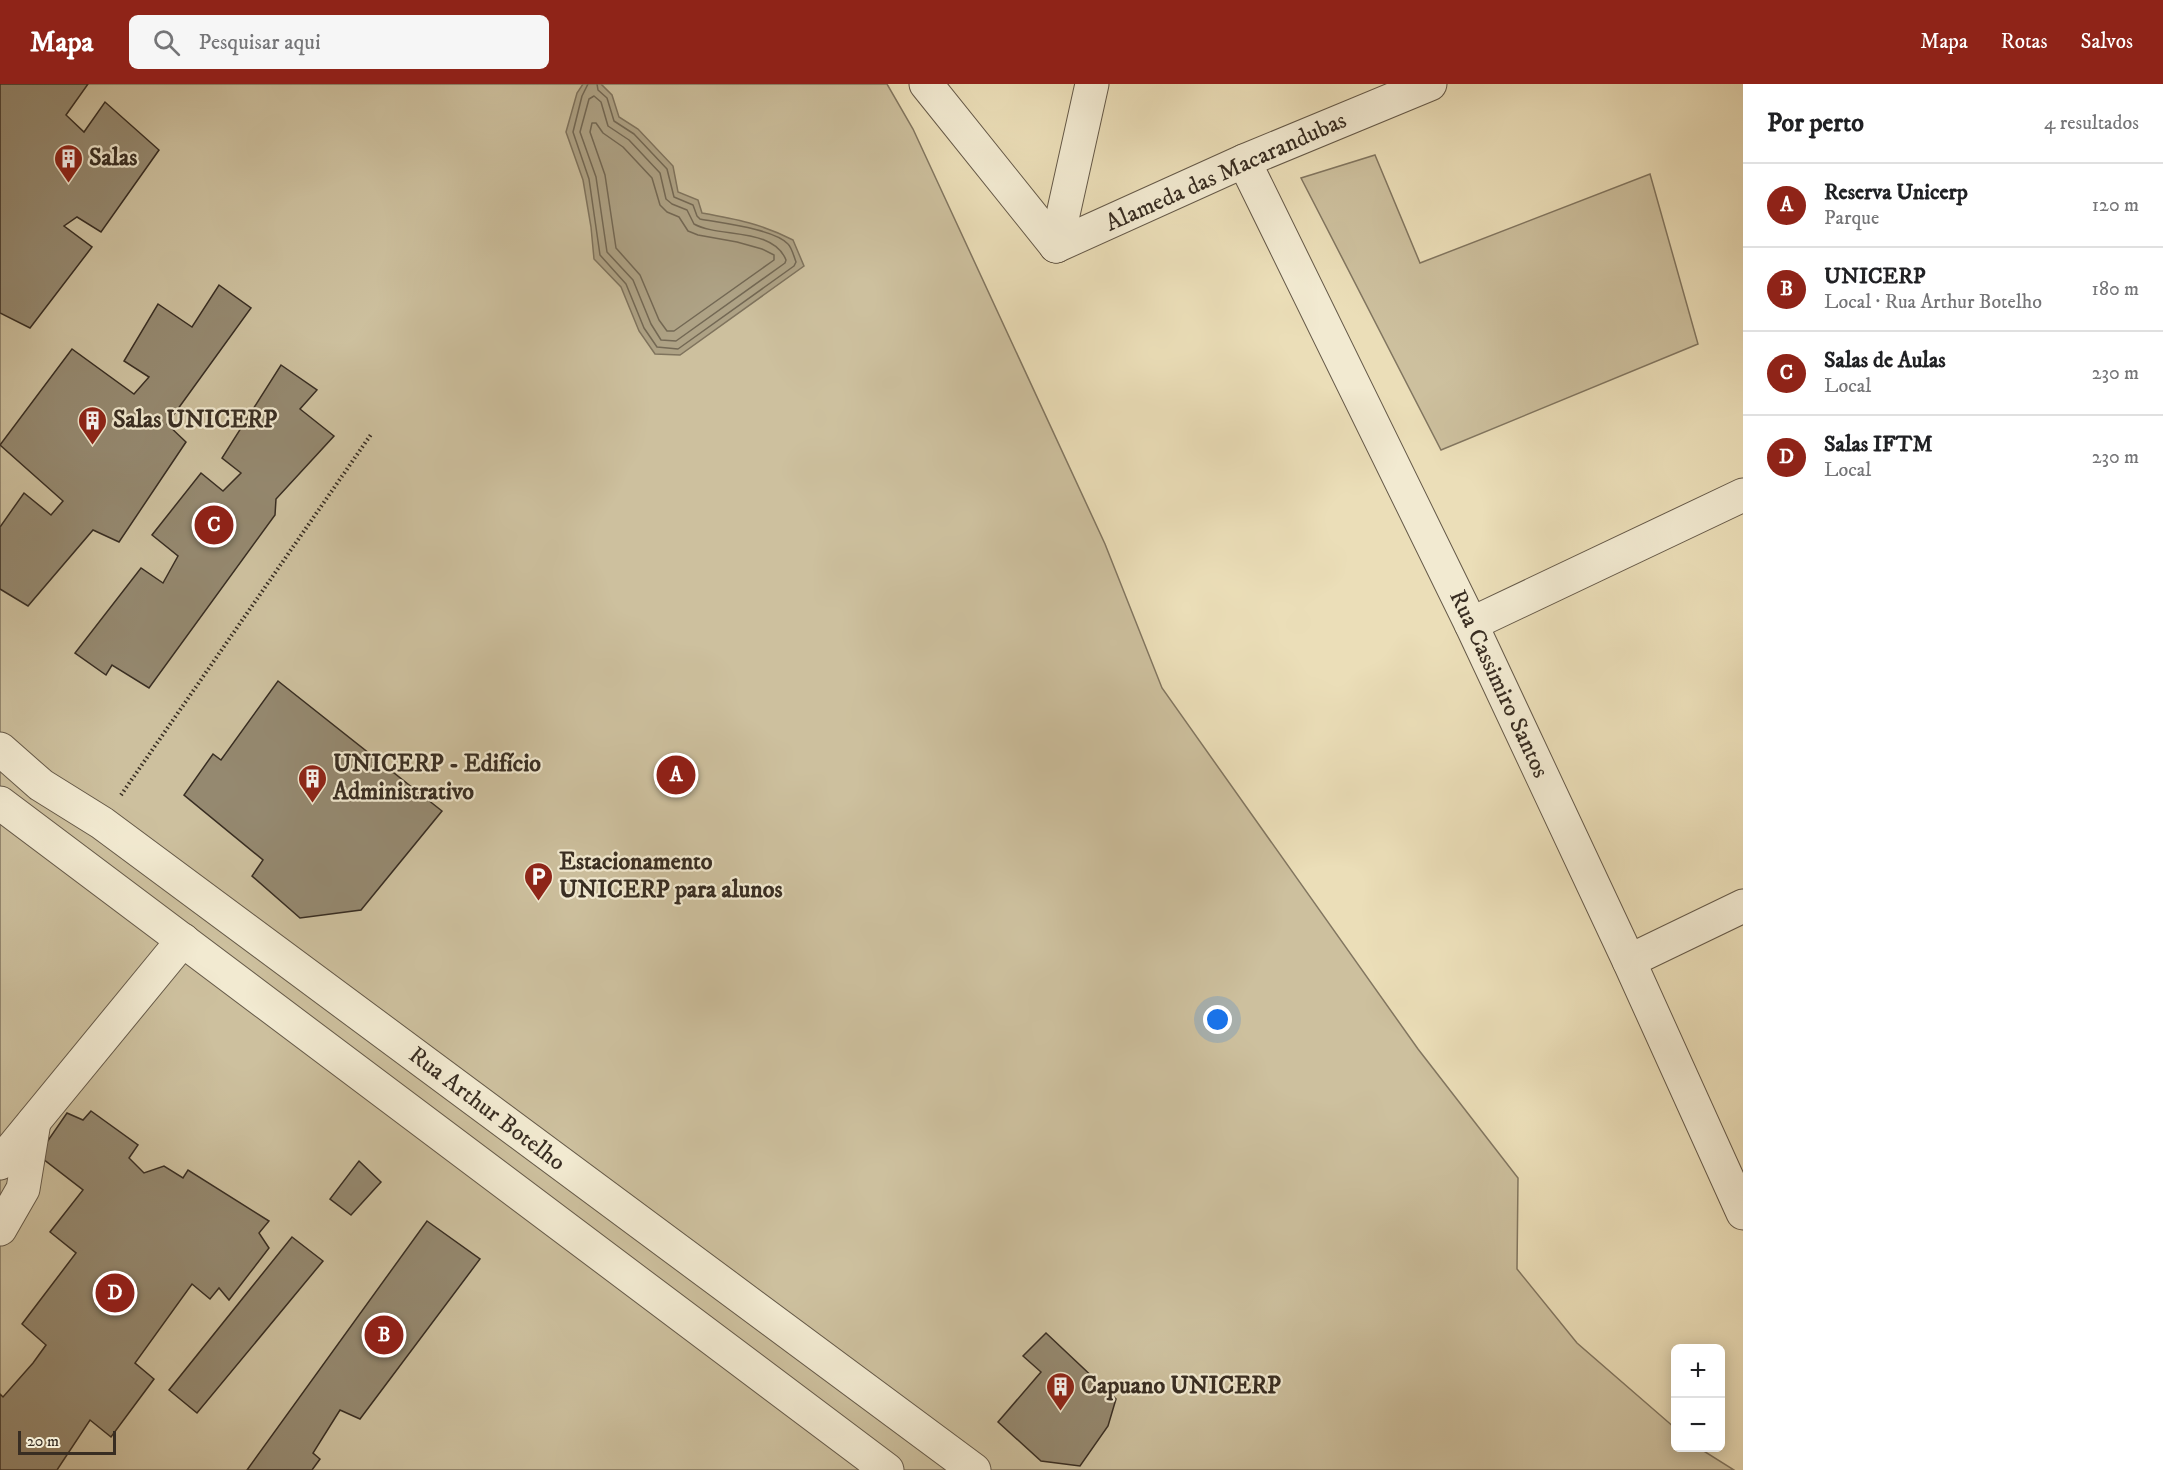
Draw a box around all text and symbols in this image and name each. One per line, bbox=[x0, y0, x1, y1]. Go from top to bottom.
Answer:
search box bbox=[129, 15, 549, 69]
text: Mapa bbox=[30, 25, 93, 60]
icon: search bbox=[150, 26, 183, 59]
text: Pesquisar aqui bbox=[198, 29, 321, 56]
text: Mapa bbox=[1920, 29, 1968, 55]
text: Rotas bbox=[2001, 29, 2048, 55]
text: Salvos bbox=[2081, 29, 2133, 55]
street label: Alameda das Macarandubas bbox=[1101, 105, 1351, 239]
text: Por perto bbox=[1767, 107, 1864, 140]
text: 4 resultados bbox=[2044, 111, 2139, 136]
building icon: Salas bbox=[52, 142, 84, 184]
place label: Salas bbox=[89, 143, 137, 173]
text: Reserva Unicerp bbox=[1824, 179, 1968, 206]
text: A bbox=[1780, 193, 1793, 218]
text: 120 m bbox=[2092, 193, 2139, 218]
text: Parque bbox=[1824, 206, 1879, 231]
text: UNICERP bbox=[1824, 263, 1926, 290]
text: B bbox=[1780, 277, 1793, 302]
text: 180 m bbox=[2092, 277, 2139, 302]
text: Local · Rua Arthur Botelho bbox=[1824, 290, 2042, 315]
text: Salas de Aulas bbox=[1824, 347, 1946, 374]
text: C bbox=[1780, 361, 1793, 386]
text: 230 m bbox=[2092, 361, 2139, 386]
text: Local bbox=[1824, 374, 1871, 399]
building icon: Salas UNICERP bbox=[76, 404, 108, 446]
place label: Salas UNICERP bbox=[113, 405, 277, 435]
text: Salas IFTM bbox=[1824, 431, 1933, 458]
text: D bbox=[1779, 445, 1794, 470]
text: 230 m bbox=[2092, 445, 2139, 470]
text: Local bbox=[1824, 458, 1871, 483]
pin: C bbox=[194, 502, 234, 548]
street label: Rua Cassimiro Santos bbox=[1442, 585, 1556, 783]
place label: UNICERP - Edifício Administrativo bbox=[332, 749, 541, 807]
pin: A bbox=[656, 752, 696, 798]
building icon: UNICERP - Edifício Administrativo bbox=[296, 762, 328, 804]
place label: Estacionamento UNICERP para alunos bbox=[559, 847, 783, 905]
parking icon: Estacionamento UNICERP para alunos bbox=[522, 860, 554, 902]
your location bbox=[1203, 1005, 1232, 1034]
street label: Rua Arthur Botelho bbox=[403, 1040, 571, 1178]
pin: D bbox=[96, 1270, 134, 1316]
pin: B bbox=[364, 1312, 404, 1358]
map controls bbox=[1671, 1344, 1725, 1452]
button: + bbox=[1671, 1344, 1725, 1398]
building icon: Capuano UNICERP bbox=[1044, 1370, 1076, 1412]
place label: Capuano UNICERP bbox=[1081, 1371, 1281, 1401]
button: − bbox=[1671, 1398, 1725, 1452]
scale bar bbox=[18, 1428, 116, 1456]
text: 20 m bbox=[27, 1431, 59, 1451]

